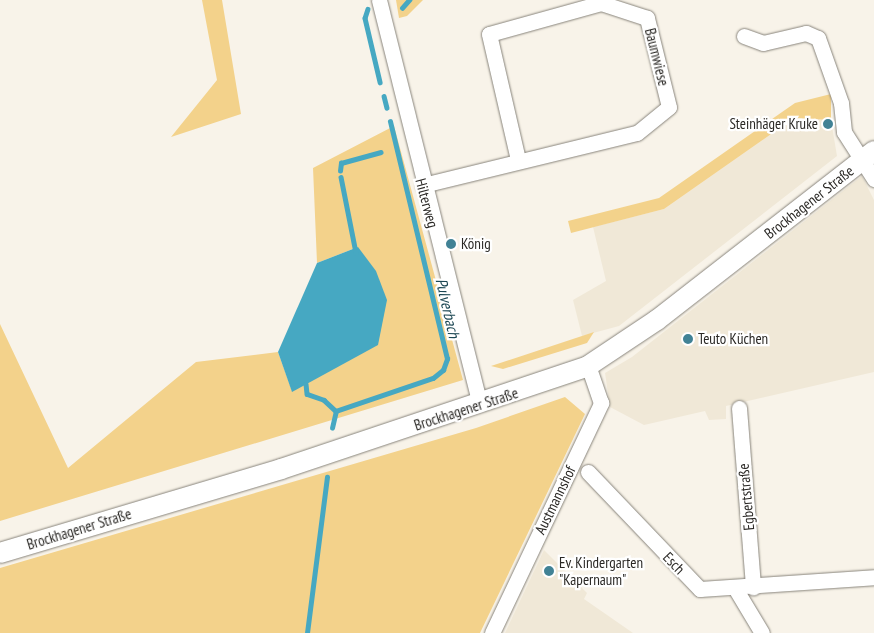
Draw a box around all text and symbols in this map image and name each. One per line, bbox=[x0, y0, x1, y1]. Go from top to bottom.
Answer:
street label: Baumwiese bbox=[641, 26, 673, 88]
place label: Steinhäger Kruke bbox=[729, 115, 818, 133]
marker: Steinhäger Kruke bbox=[822, 118, 834, 130]
street label: Brockhagener Straße bbox=[761, 162, 857, 242]
street label: Hilterweg bbox=[412, 176, 442, 230]
place label: König bbox=[461, 235, 491, 253]
marker: König bbox=[445, 238, 457, 250]
water label: Pulverbach bbox=[432, 276, 464, 340]
place label: Teuto Küchen bbox=[698, 330, 768, 348]
marker: Teuto Küchen bbox=[682, 333, 694, 345]
street label: Brockhagener Straße bbox=[412, 384, 520, 434]
street label: Austmannshof bbox=[531, 463, 579, 537]
street label: Egbertstraße bbox=[734, 463, 758, 531]
street label: Brockhagener Straße bbox=[25, 505, 133, 553]
street label: Esch bbox=[659, 548, 689, 578]
place label: Ev. Kindergarten "Kapernaum" bbox=[559, 553, 644, 588]
marker: Ev. Kindergarten "Kapernaum" bbox=[543, 565, 555, 577]

